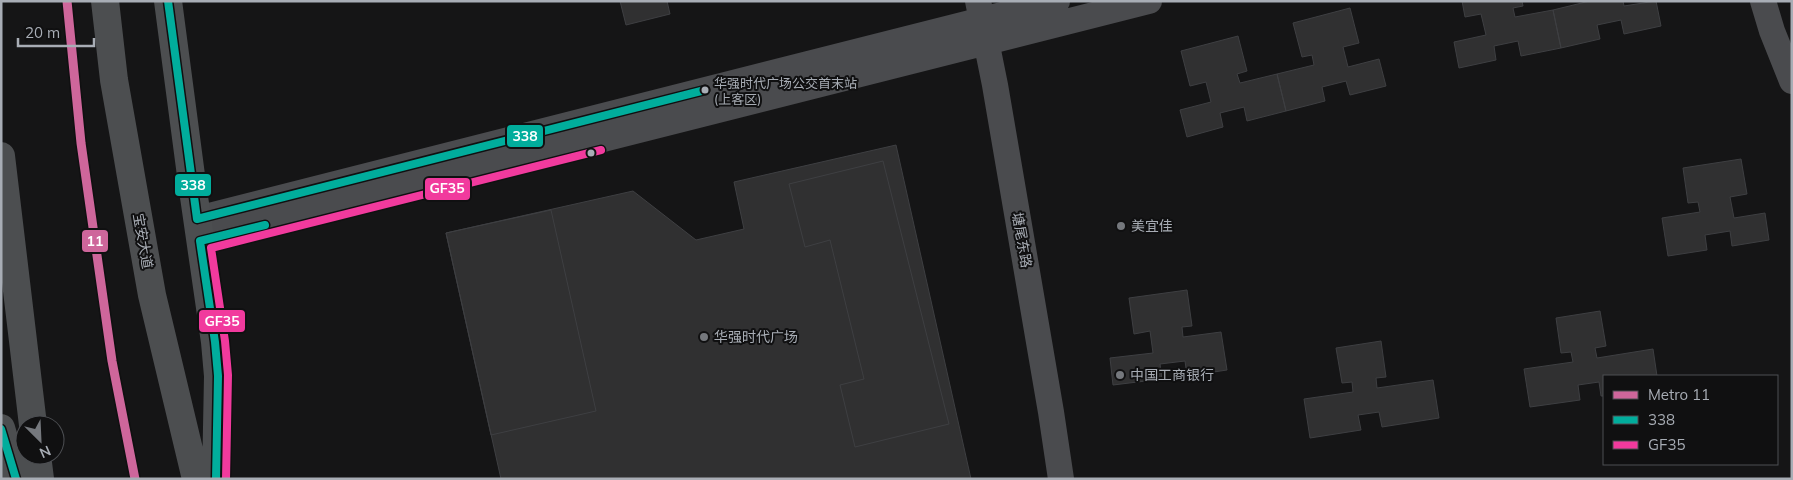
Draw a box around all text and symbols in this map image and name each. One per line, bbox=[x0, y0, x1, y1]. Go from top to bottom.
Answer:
scale bar bbox=[18, 15, 94, 47]
text: 20 m bbox=[25, 23, 60, 42]
place label: 华强时代广场公交首末站 (上客区) bbox=[714, 75, 857, 107]
marker: 华强时代广场公交首末站 (上客区) bbox=[700, 85, 710, 95]
line badge: 338 bbox=[506, 124, 544, 148]
text: 338 bbox=[512, 127, 538, 145]
unlabelled marker bbox=[586, 148, 596, 158]
line badge: 338 bbox=[174, 173, 212, 197]
text: 338 bbox=[180, 176, 206, 194]
line badge: GF35 bbox=[424, 177, 471, 201]
text: GF35 bbox=[429, 179, 465, 197]
street label: 塘尾东路 bbox=[1008, 211, 1036, 269]
street label: 宝安大道 bbox=[129, 212, 157, 270]
place label: 美宜佳 bbox=[1131, 217, 1173, 235]
marker: 美宜佳 bbox=[1115, 220, 1127, 232]
line badge: 11 bbox=[81, 229, 109, 253]
text: 11 bbox=[87, 232, 103, 250]
line badge: GF35 bbox=[198, 309, 246, 333]
text: GF35 bbox=[204, 312, 240, 330]
place label: 华强时代广场 bbox=[714, 328, 798, 346]
marker: 华强时代广场 bbox=[698, 331, 710, 343]
place label: 中国工商银行 bbox=[1130, 366, 1214, 384]
marker: 中国工商银行 bbox=[1114, 369, 1126, 381]
legend bbox=[1603, 375, 1778, 465]
text: Metro 11 bbox=[1648, 385, 1710, 404]
text: 338 bbox=[1648, 410, 1675, 429]
north arrow bbox=[15, 415, 65, 465]
text: GF35 bbox=[1648, 435, 1685, 454]
text: N bbox=[37, 442, 54, 462]

